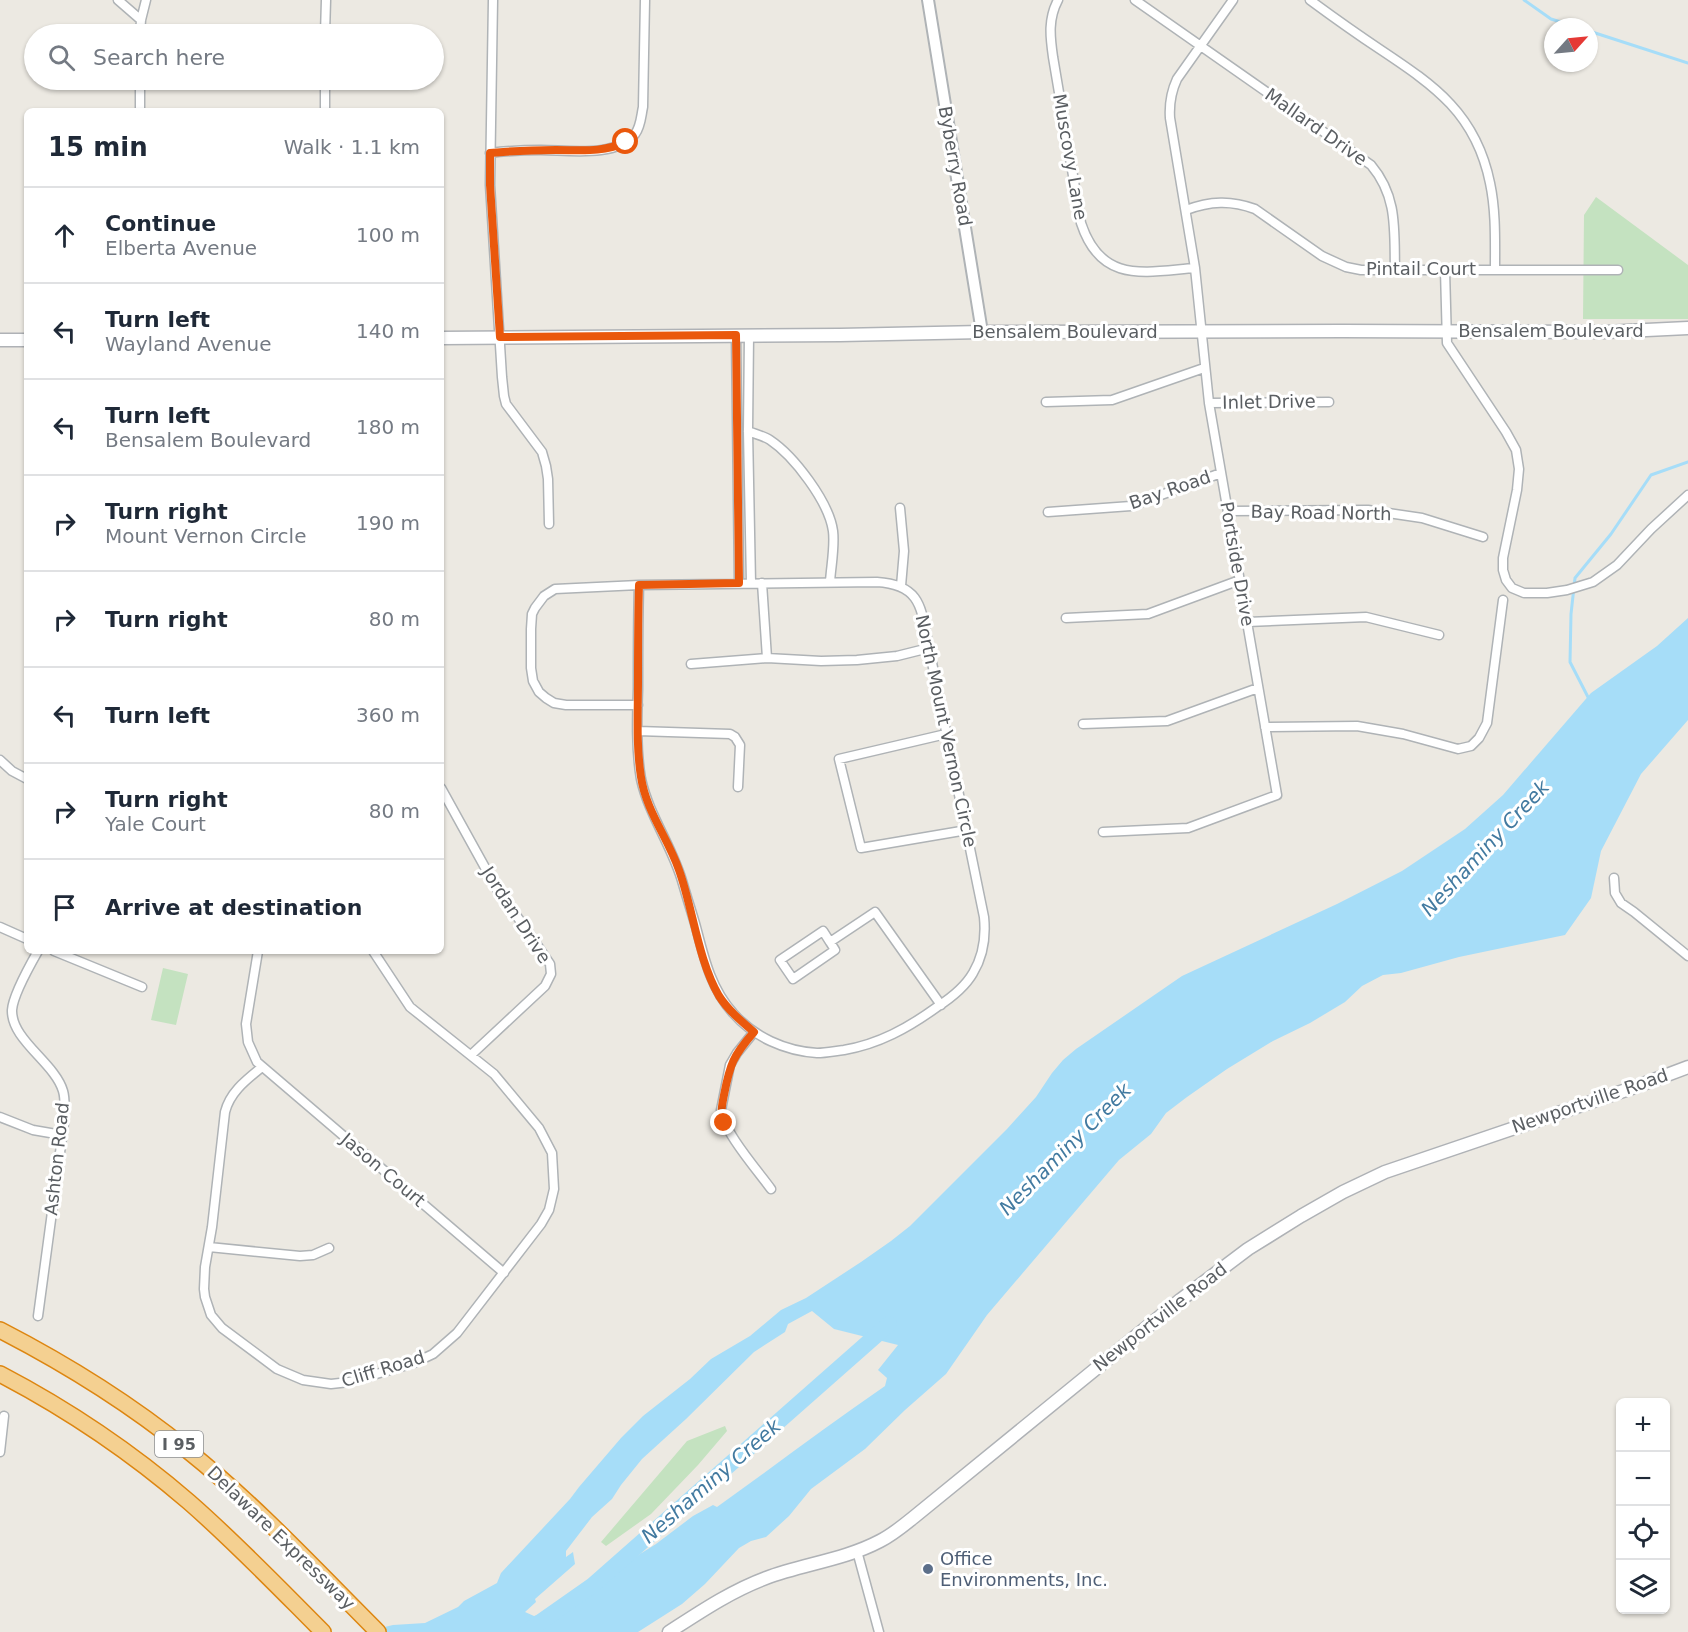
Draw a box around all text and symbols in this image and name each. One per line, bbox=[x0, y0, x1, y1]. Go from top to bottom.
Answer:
north arrow bbox=[1544, 18, 1598, 72]
search box bbox=[24, 24, 444, 90]
icon: search bbox=[45, 41, 78, 74]
text: Search here bbox=[93, 45, 225, 70]
street label: Mallard Drive bbox=[1261, 84, 1371, 170]
street label: Muscovy Lane bbox=[1049, 92, 1092, 222]
street label: Byberry Road bbox=[935, 104, 976, 228]
route start bbox=[612, 128, 638, 154]
text: 15 min bbox=[48, 132, 148, 162]
text: Walk · 1.1 km bbox=[284, 135, 420, 159]
text: Continue bbox=[105, 211, 216, 236]
icon: ahead bbox=[48, 219, 81, 252]
text: 100 m bbox=[356, 223, 420, 247]
text: Elberta Avenue bbox=[105, 236, 257, 260]
street label: Pintail Court bbox=[1366, 258, 1476, 279]
text: Turn left bbox=[105, 307, 210, 332]
icon: left bbox=[48, 315, 81, 348]
text: 140 m bbox=[356, 319, 420, 343]
street label: Bensalem Boulevard bbox=[1458, 320, 1644, 341]
street label: Bensalem Boulevard bbox=[972, 321, 1158, 342]
text: Wayland Avenue bbox=[105, 332, 271, 356]
street label: Inlet Drive bbox=[1222, 390, 1316, 413]
text: Turn left bbox=[105, 403, 210, 428]
icon: left bbox=[48, 411, 81, 444]
text: 180 m bbox=[356, 415, 420, 439]
text: Bensalem Boulevard bbox=[105, 428, 311, 452]
street label: Bay Road bbox=[1126, 466, 1213, 513]
text: Turn right bbox=[105, 499, 228, 524]
street label: Portside Drive bbox=[1216, 500, 1259, 628]
street label: Bay Road North bbox=[1250, 501, 1392, 524]
icon: right bbox=[48, 507, 81, 540]
text: 190 m bbox=[356, 511, 420, 535]
text: Mount Vernon Circle bbox=[105, 524, 306, 548]
icon: right bbox=[48, 603, 81, 636]
text: Turn right bbox=[105, 607, 228, 632]
text: 80 m bbox=[369, 607, 420, 631]
street label: North Mount Vernon Circle bbox=[912, 613, 981, 849]
icon: left bbox=[48, 699, 81, 732]
text: Turn left bbox=[105, 703, 210, 728]
text: 360 m bbox=[356, 703, 420, 727]
water label: Neshaminy Creek bbox=[1416, 774, 1555, 921]
text: Turn right bbox=[105, 787, 228, 812]
icon: right bbox=[48, 795, 81, 828]
text: 80 m bbox=[369, 799, 420, 823]
text: Yale Court bbox=[105, 812, 206, 836]
street label: Jordan Drive bbox=[477, 862, 555, 967]
icon: arrive bbox=[48, 891, 81, 924]
text: Arrive at destination bbox=[105, 895, 362, 920]
street label: Newportville Road bbox=[1509, 1064, 1671, 1137]
water label: Neshaminy Creek bbox=[994, 1077, 1137, 1220]
street label: Ashton Road bbox=[40, 1101, 73, 1216]
route end bbox=[710, 1109, 736, 1135]
street label: Jason Court bbox=[336, 1128, 430, 1211]
street label: Newportville Road bbox=[1089, 1258, 1231, 1375]
street label: Cliff Road bbox=[339, 1346, 427, 1391]
map controls bbox=[1616, 1398, 1670, 1614]
button: + bbox=[1616, 1398, 1670, 1452]
water label: Neshaminy Creek bbox=[636, 1413, 787, 1548]
road number: I 95 bbox=[155, 1431, 203, 1457]
button: − bbox=[1616, 1452, 1670, 1506]
street label: Delaware Expressway bbox=[203, 1462, 360, 1614]
button: locate bbox=[1616, 1506, 1670, 1560]
place label: Office Environments, Inc. bbox=[940, 1548, 1108, 1590]
button: layers bbox=[1616, 1560, 1670, 1614]
marker: Office Environments, Inc. bbox=[921, 1562, 935, 1576]

